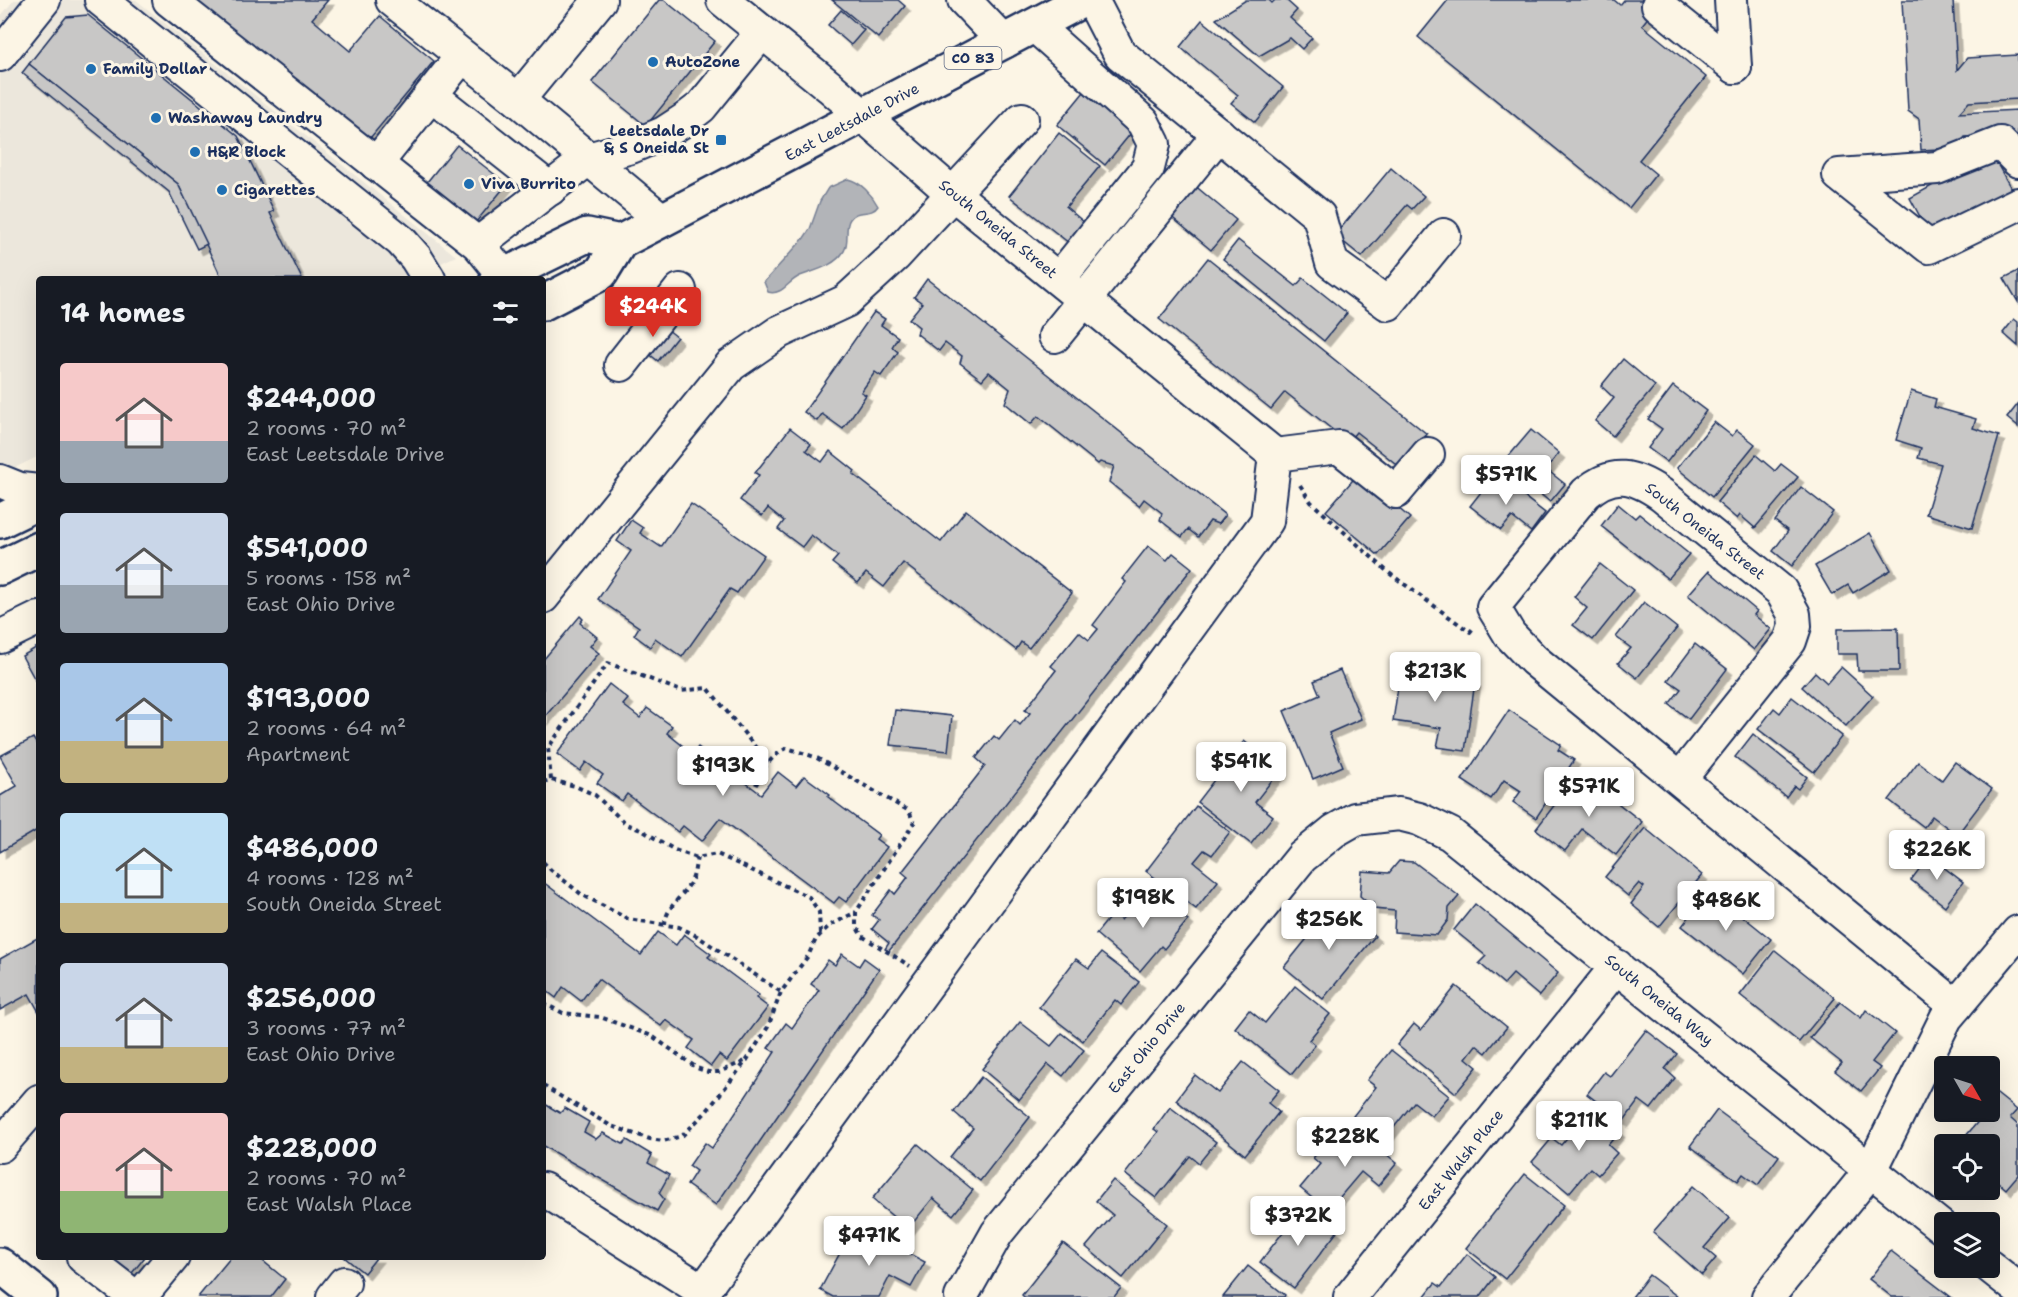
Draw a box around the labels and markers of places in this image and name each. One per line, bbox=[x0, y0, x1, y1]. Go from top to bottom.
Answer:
place label: AutoZone bbox=[665, 52, 740, 72]
marker: AutoZone bbox=[646, 55, 660, 69]
place label: Family Dollar bbox=[103, 59, 207, 79]
marker: Family Dollar bbox=[84, 62, 98, 76]
place label: Washaway Laundry bbox=[168, 108, 322, 128]
marker: Washaway Laundry bbox=[149, 111, 163, 125]
place label: Leetsdale Dr & S Oneida St bbox=[604, 121, 709, 158]
marker: Leetsdale Dr & S Oneida St bbox=[714, 133, 728, 147]
place label: H&R Block bbox=[207, 142, 286, 162]
marker: H&R Block bbox=[188, 145, 202, 159]
place label: Viva Burrito bbox=[481, 174, 576, 194]
marker: Viva Burrito bbox=[462, 177, 476, 191]
place label: Cigarettes bbox=[234, 180, 315, 200]
marker: Cigarettes bbox=[215, 183, 229, 197]
pin: $244K bbox=[611, 287, 695, 338]
pin: $571K bbox=[1464, 455, 1548, 506]
pin: $213K bbox=[1393, 652, 1477, 703]
pin: $541K bbox=[1199, 742, 1283, 793]
pin: $193K bbox=[681, 746, 765, 797]
pin: $571K bbox=[1547, 767, 1631, 818]
pin: $226K bbox=[1895, 830, 1979, 881]
pin: $198K bbox=[1101, 878, 1185, 929]
pin: $486K bbox=[1684, 881, 1768, 932]
pin: $256K bbox=[1287, 900, 1371, 951]
pin: $211K bbox=[1537, 1101, 1621, 1152]
pin: $228K bbox=[1303, 1117, 1387, 1168]
pin: $372K bbox=[1256, 1196, 1340, 1247]
pin: $471K bbox=[827, 1216, 911, 1267]

